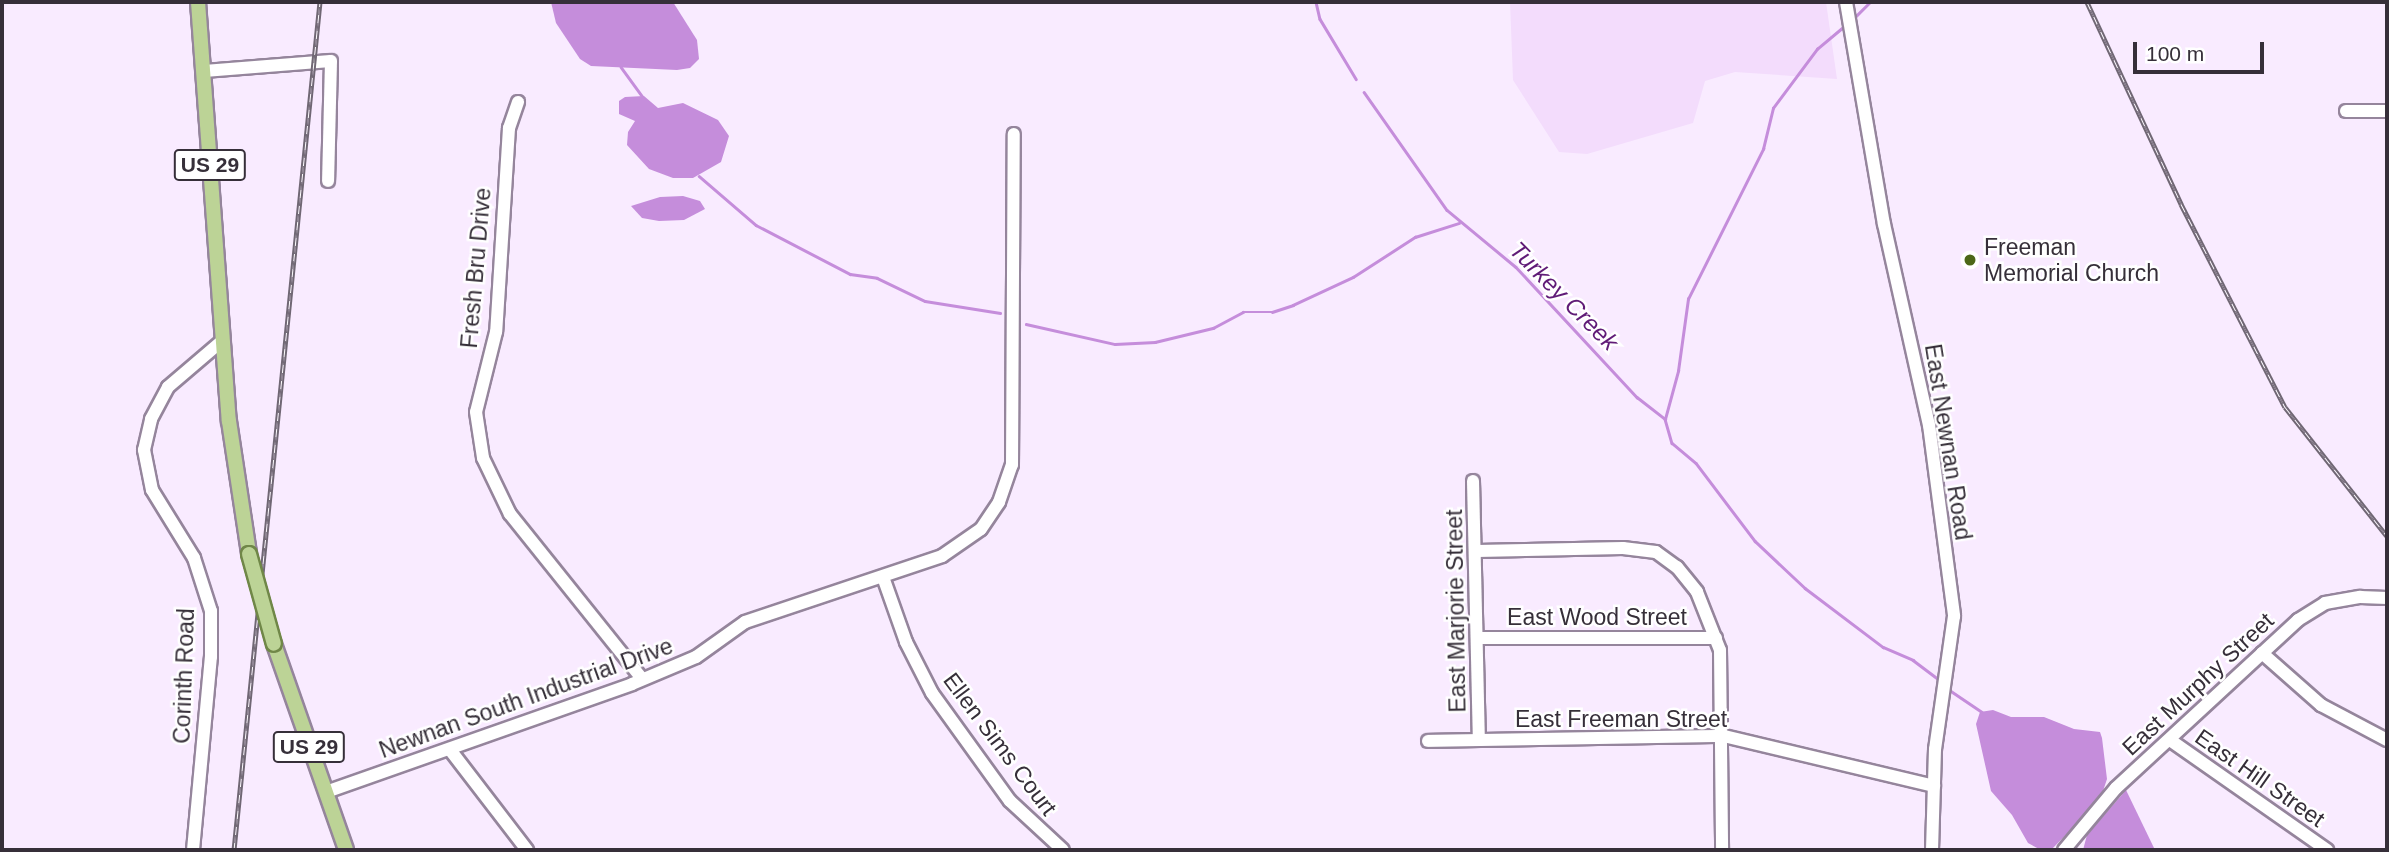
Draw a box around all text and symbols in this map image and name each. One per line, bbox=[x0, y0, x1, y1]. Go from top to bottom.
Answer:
scale bar bbox=[2137, 28, 2268, 72]
text: 100 m bbox=[2146, 42, 2204, 65]
road number: US 29 bbox=[173, 148, 247, 182]
street label: Fresh Bru Drive bbox=[455, 187, 497, 349]
place label: Freeman Memorial Church bbox=[1984, 233, 2159, 287]
water label: Turkey Creek bbox=[1504, 236, 1624, 356]
marker: Freeman Memorial Church bbox=[1962, 252, 1978, 268]
street label: East Newnan Road bbox=[1919, 342, 1977, 542]
street label: East Marjorie Street bbox=[1440, 509, 1472, 713]
street label: East Wood Street bbox=[1507, 603, 1687, 631]
street label: East Murphy Street bbox=[2117, 607, 2279, 761]
street label: Corinth Road bbox=[168, 608, 200, 744]
street label: Newnan South Industrial Drive bbox=[375, 632, 677, 764]
street label: Ellen Sims Court bbox=[937, 667, 1063, 821]
street label: East Freeman Street bbox=[1515, 705, 1727, 733]
street label: East Hill Street bbox=[2190, 723, 2330, 833]
road number: US 29 bbox=[272, 730, 346, 764]

